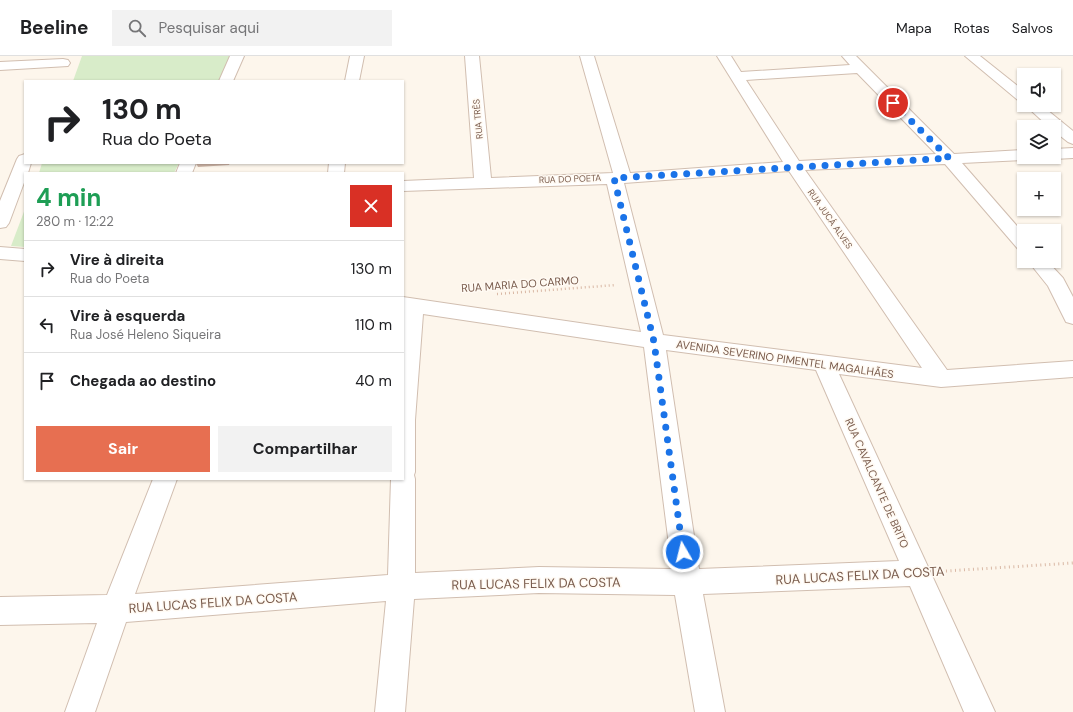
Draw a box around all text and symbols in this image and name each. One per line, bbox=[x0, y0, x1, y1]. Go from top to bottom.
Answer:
search box bbox=[112, 10, 392, 46]
text: Beeline bbox=[20, 15, 88, 40]
icon: search bbox=[126, 17, 148, 39]
text: Pesquisar aqui bbox=[158, 18, 259, 38]
text: Mapa bbox=[896, 19, 932, 37]
text: Rotas bbox=[954, 19, 990, 37]
text: Salvos bbox=[1012, 19, 1053, 37]
map controls bbox=[1017, 68, 1061, 268]
button: sound bbox=[1017, 68, 1061, 112]
pin bbox=[876, 86, 910, 120]
text: 130 m bbox=[102, 91, 182, 128]
icon: arrive bbox=[882, 92, 904, 114]
icon: right bbox=[36, 96, 88, 148]
street label: RUA TRÊS bbox=[470, 99, 486, 139]
button: layers bbox=[1017, 120, 1061, 164]
text: Rua do Poeta bbox=[102, 127, 212, 151]
street label: RUA DO POETA bbox=[539, 172, 601, 186]
button: + bbox=[1017, 172, 1061, 216]
text: 4 min bbox=[36, 182, 101, 213]
button: close bbox=[350, 185, 392, 227]
street label: RUA JUCÁ ALVES bbox=[805, 186, 856, 251]
text: 280 m · 12:22 bbox=[36, 213, 114, 230]
button: − bbox=[1017, 224, 1061, 268]
text: Vire à direita bbox=[70, 250, 164, 270]
icon: right bbox=[36, 258, 58, 280]
text: 130 m bbox=[351, 259, 392, 279]
text: Rua do Poeta bbox=[70, 270, 149, 287]
street label: RUA MARIA DO CARMO bbox=[461, 273, 579, 295]
text: Vire à esquerda bbox=[70, 306, 185, 326]
icon: left bbox=[36, 314, 58, 336]
text: 110 m bbox=[355, 315, 392, 335]
text: Rua José Heleno Siqueira bbox=[70, 326, 221, 343]
street label: AVENIDA SEVERINO PIMENTEL MAGALHÃES bbox=[675, 337, 895, 381]
icon: arrive bbox=[36, 370, 58, 392]
text: Chegada ao destino bbox=[70, 371, 216, 391]
text: 40 m bbox=[355, 371, 392, 391]
street label: RUA CAVALCANTE DE BRITO bbox=[842, 416, 912, 550]
button: Sair bbox=[36, 426, 210, 472]
button: Compartilhar bbox=[218, 426, 392, 472]
position arrow bbox=[662, 531, 704, 573]
street label: RUA LUCAS FELIX DA COSTA bbox=[775, 563, 945, 588]
street label: RUA LUCAS FELIX DA COSTA bbox=[451, 574, 621, 593]
street label: RUA LUCAS FELIX DA COSTA bbox=[128, 588, 298, 617]

